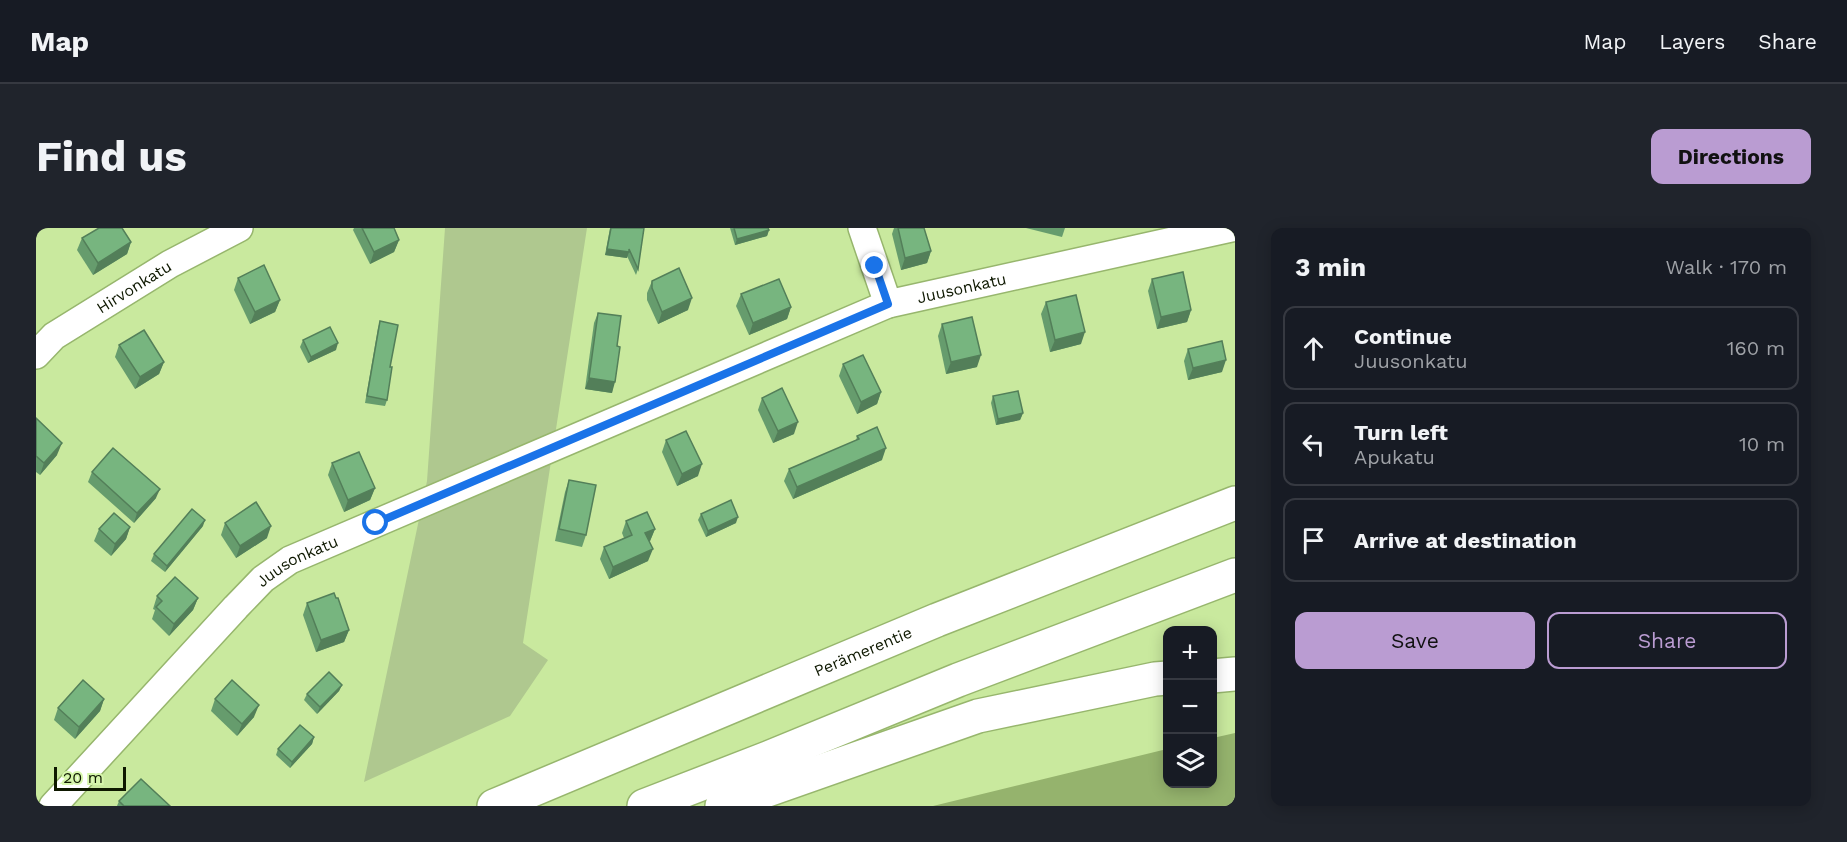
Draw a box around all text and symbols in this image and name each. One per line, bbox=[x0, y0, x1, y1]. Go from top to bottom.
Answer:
text: Map bbox=[30, 25, 89, 58]
text: Map bbox=[1583, 29, 1626, 54]
text: Layers bbox=[1659, 29, 1725, 54]
text: Share bbox=[1758, 29, 1817, 54]
button: Directions bbox=[1651, 129, 1811, 184]
text: Find us bbox=[36, 132, 187, 181]
route end bbox=[861, 252, 887, 278]
text: 3 min bbox=[1295, 252, 1366, 282]
text: Walk · 170 m bbox=[1666, 255, 1787, 279]
street label: Hirvonkatu bbox=[93, 256, 175, 317]
street label: Juusonkatu bbox=[915, 269, 1008, 307]
text: Continue bbox=[1354, 324, 1452, 349]
icon: ahead bbox=[1297, 332, 1330, 365]
text: 160 m bbox=[1727, 336, 1785, 360]
text: Juusonkatu bbox=[1354, 349, 1468, 373]
text: Turn left bbox=[1354, 420, 1448, 445]
icon: left bbox=[1297, 428, 1330, 461]
text: 10 m bbox=[1739, 432, 1785, 456]
text: Apukatu bbox=[1354, 445, 1435, 469]
route start bbox=[362, 509, 388, 535]
icon: arrive bbox=[1297, 524, 1330, 557]
text: Arrive at destination bbox=[1354, 528, 1577, 553]
street label: Juusonkatu bbox=[252, 531, 341, 590]
button: Save bbox=[1295, 612, 1535, 669]
button: Share bbox=[1547, 612, 1787, 669]
street label: Perämerentie bbox=[811, 622, 915, 680]
map controls bbox=[1163, 626, 1217, 788]
button: + bbox=[1163, 626, 1217, 680]
button: − bbox=[1163, 680, 1217, 734]
button: layers bbox=[1163, 734, 1217, 788]
scale bar bbox=[54, 764, 126, 792]
text: 20 m bbox=[63, 768, 103, 787]

